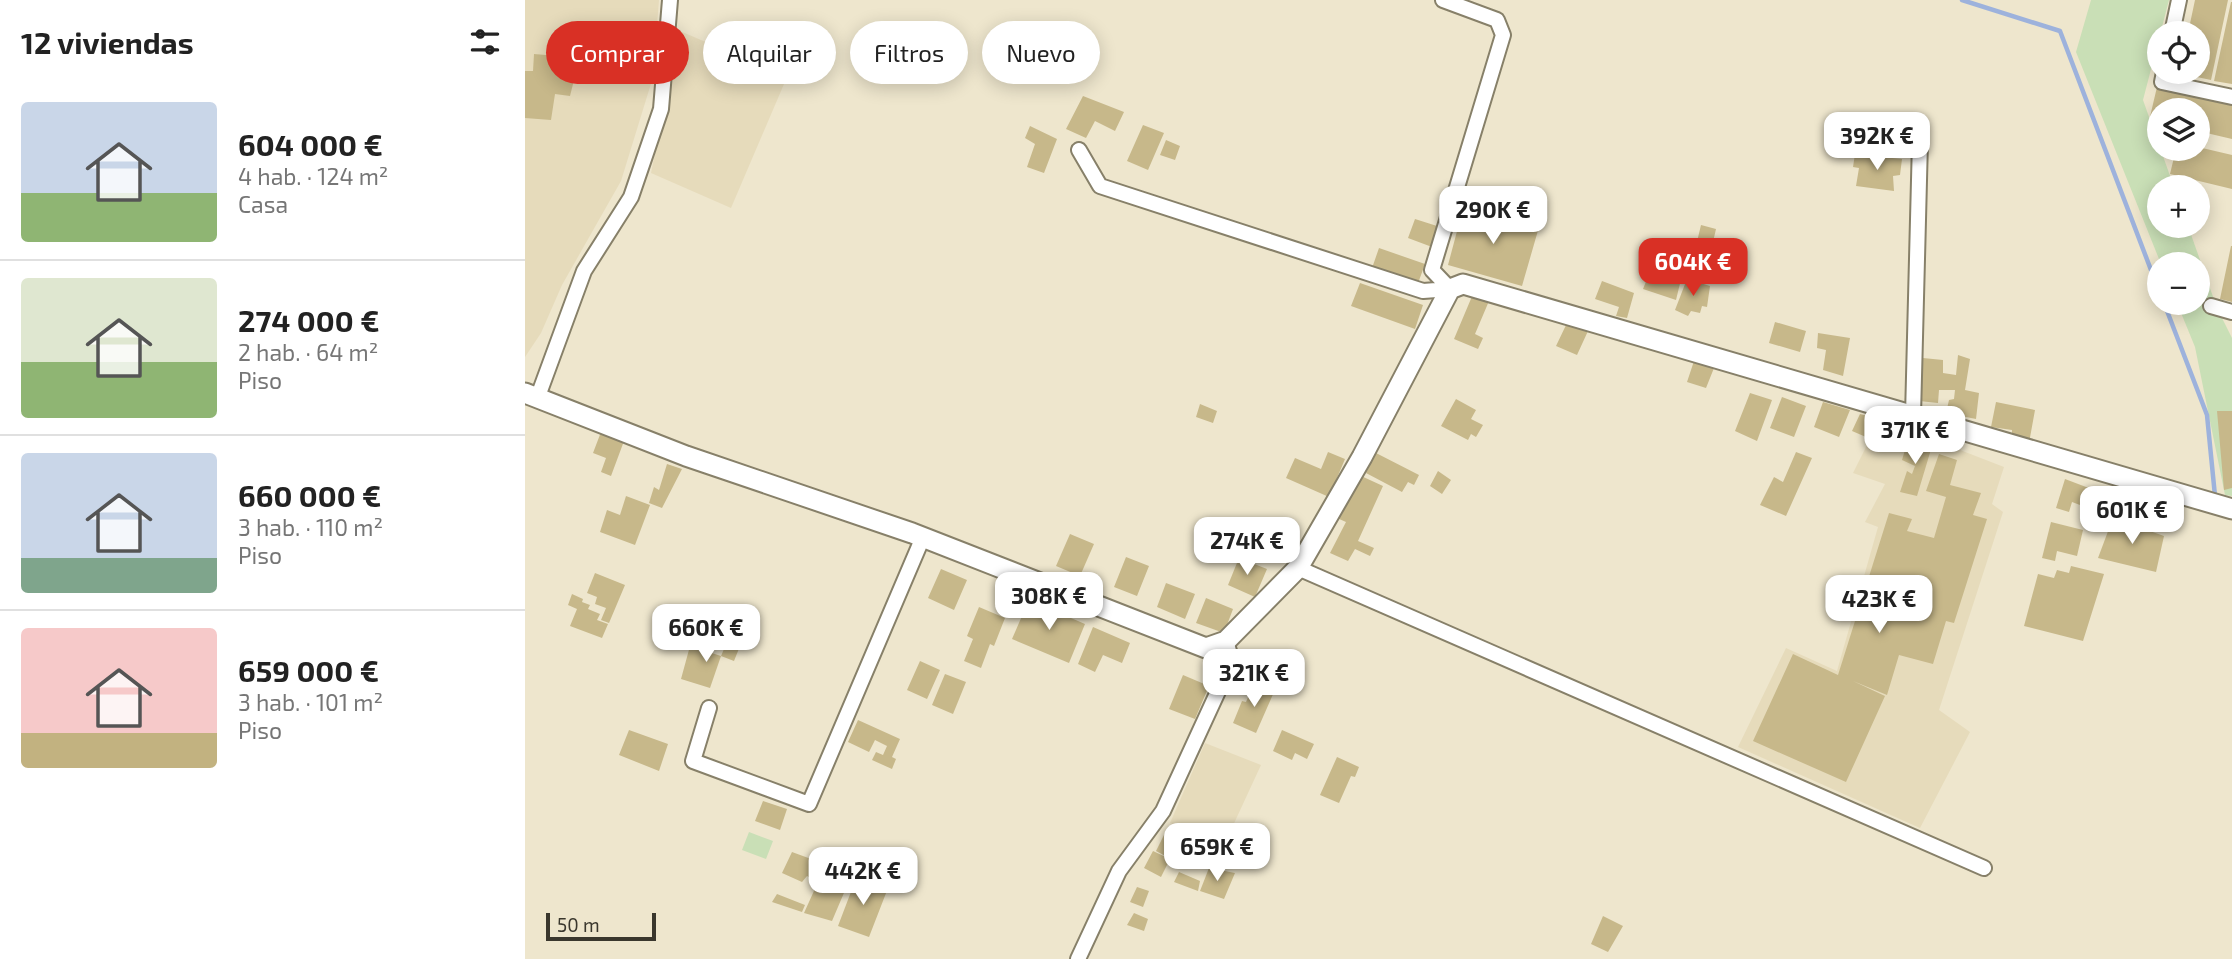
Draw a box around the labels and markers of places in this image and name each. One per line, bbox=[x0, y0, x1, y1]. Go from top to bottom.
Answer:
pin: 392K € bbox=[1820, 113, 1934, 172]
pin: 290K € bbox=[1436, 187, 1550, 246]
pin: 604K € bbox=[1636, 238, 1750, 298]
pin: 371K € bbox=[1858, 406, 1972, 466]
pin: 601K € bbox=[2075, 486, 2189, 546]
pin: 274K € bbox=[1190, 518, 1304, 577]
pin: 308K € bbox=[992, 572, 1106, 632]
pin: 423K € bbox=[1822, 576, 1936, 635]
pin: 660K € bbox=[649, 604, 763, 664]
pin: 321K € bbox=[1197, 650, 1311, 709]
pin: 659K € bbox=[1160, 824, 1274, 883]
pin: 442K € bbox=[806, 848, 920, 907]

